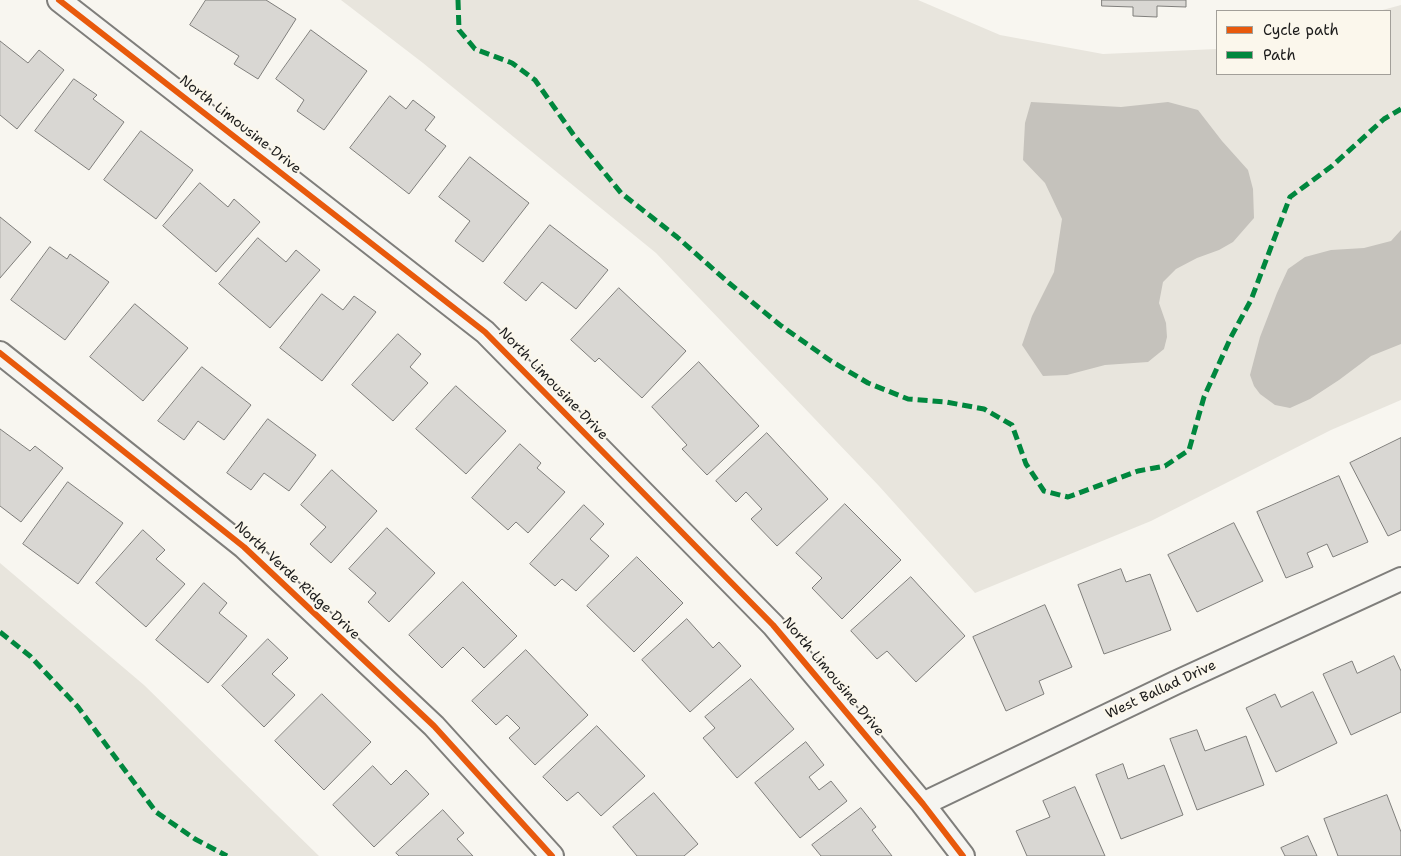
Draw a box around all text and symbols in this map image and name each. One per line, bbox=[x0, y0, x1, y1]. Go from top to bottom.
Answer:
legend bbox=[1216, 10, 1391, 75]
text: Cycle path bbox=[1263, 20, 1339, 40]
text: Path bbox=[1263, 45, 1296, 65]
street label: North Limousine Drive bbox=[176, 72, 304, 178]
street label: North Limousine Drive bbox=[495, 324, 611, 444]
street label: North Verde Ridge Drive bbox=[231, 518, 363, 644]
street label: North Limousine Drive bbox=[778, 614, 888, 740]
street label: West Ballad Drive bbox=[1103, 657, 1219, 723]

